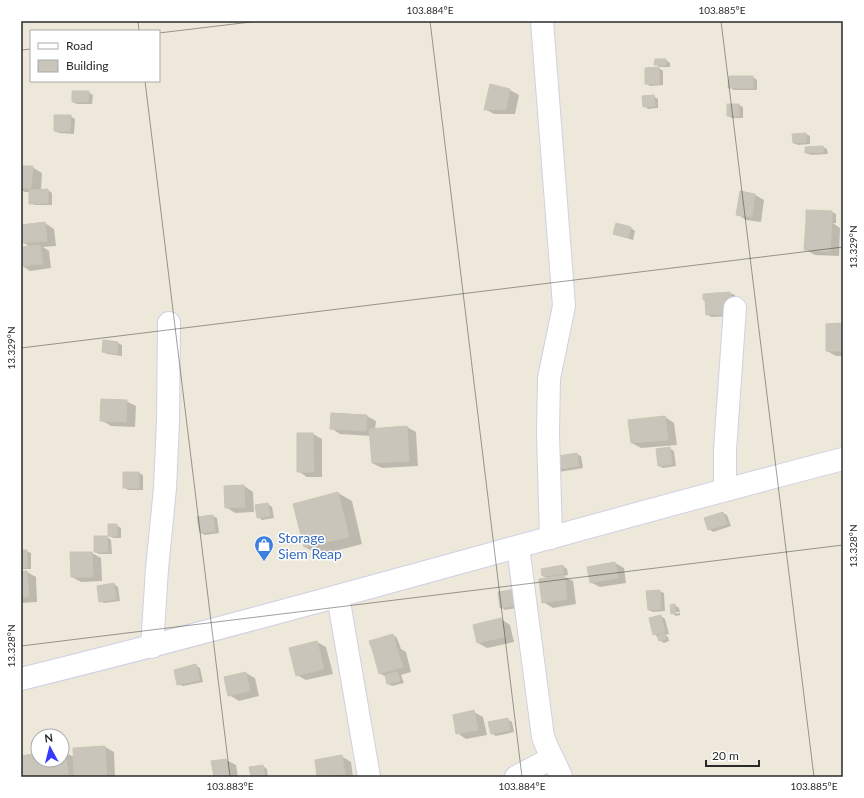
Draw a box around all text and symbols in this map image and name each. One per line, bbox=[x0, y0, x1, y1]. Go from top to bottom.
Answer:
text: 103.884°E bbox=[406, 4, 454, 16]
text: 103.885°E bbox=[698, 4, 746, 16]
legend bbox=[30, 30, 160, 82]
text: Road bbox=[66, 38, 93, 53]
text: Building bbox=[66, 58, 109, 73]
text: 13.329°N bbox=[847, 225, 859, 269]
text: 13.329°N bbox=[5, 326, 17, 370]
text: 13.328°N bbox=[847, 524, 859, 568]
place label: Storage Siem Reap bbox=[278, 529, 342, 562]
shop icon: Storage Siem Reap bbox=[253, 534, 275, 562]
text: 13.328°N bbox=[5, 624, 17, 668]
north arrow bbox=[30, 728, 70, 768]
text: N bbox=[44, 731, 54, 745]
scale bar bbox=[706, 742, 759, 768]
text: 20 m bbox=[712, 748, 739, 763]
text: 103.883°E bbox=[206, 780, 254, 792]
text: 103.884°E bbox=[498, 780, 546, 792]
text: 103.885°E bbox=[790, 780, 838, 792]

